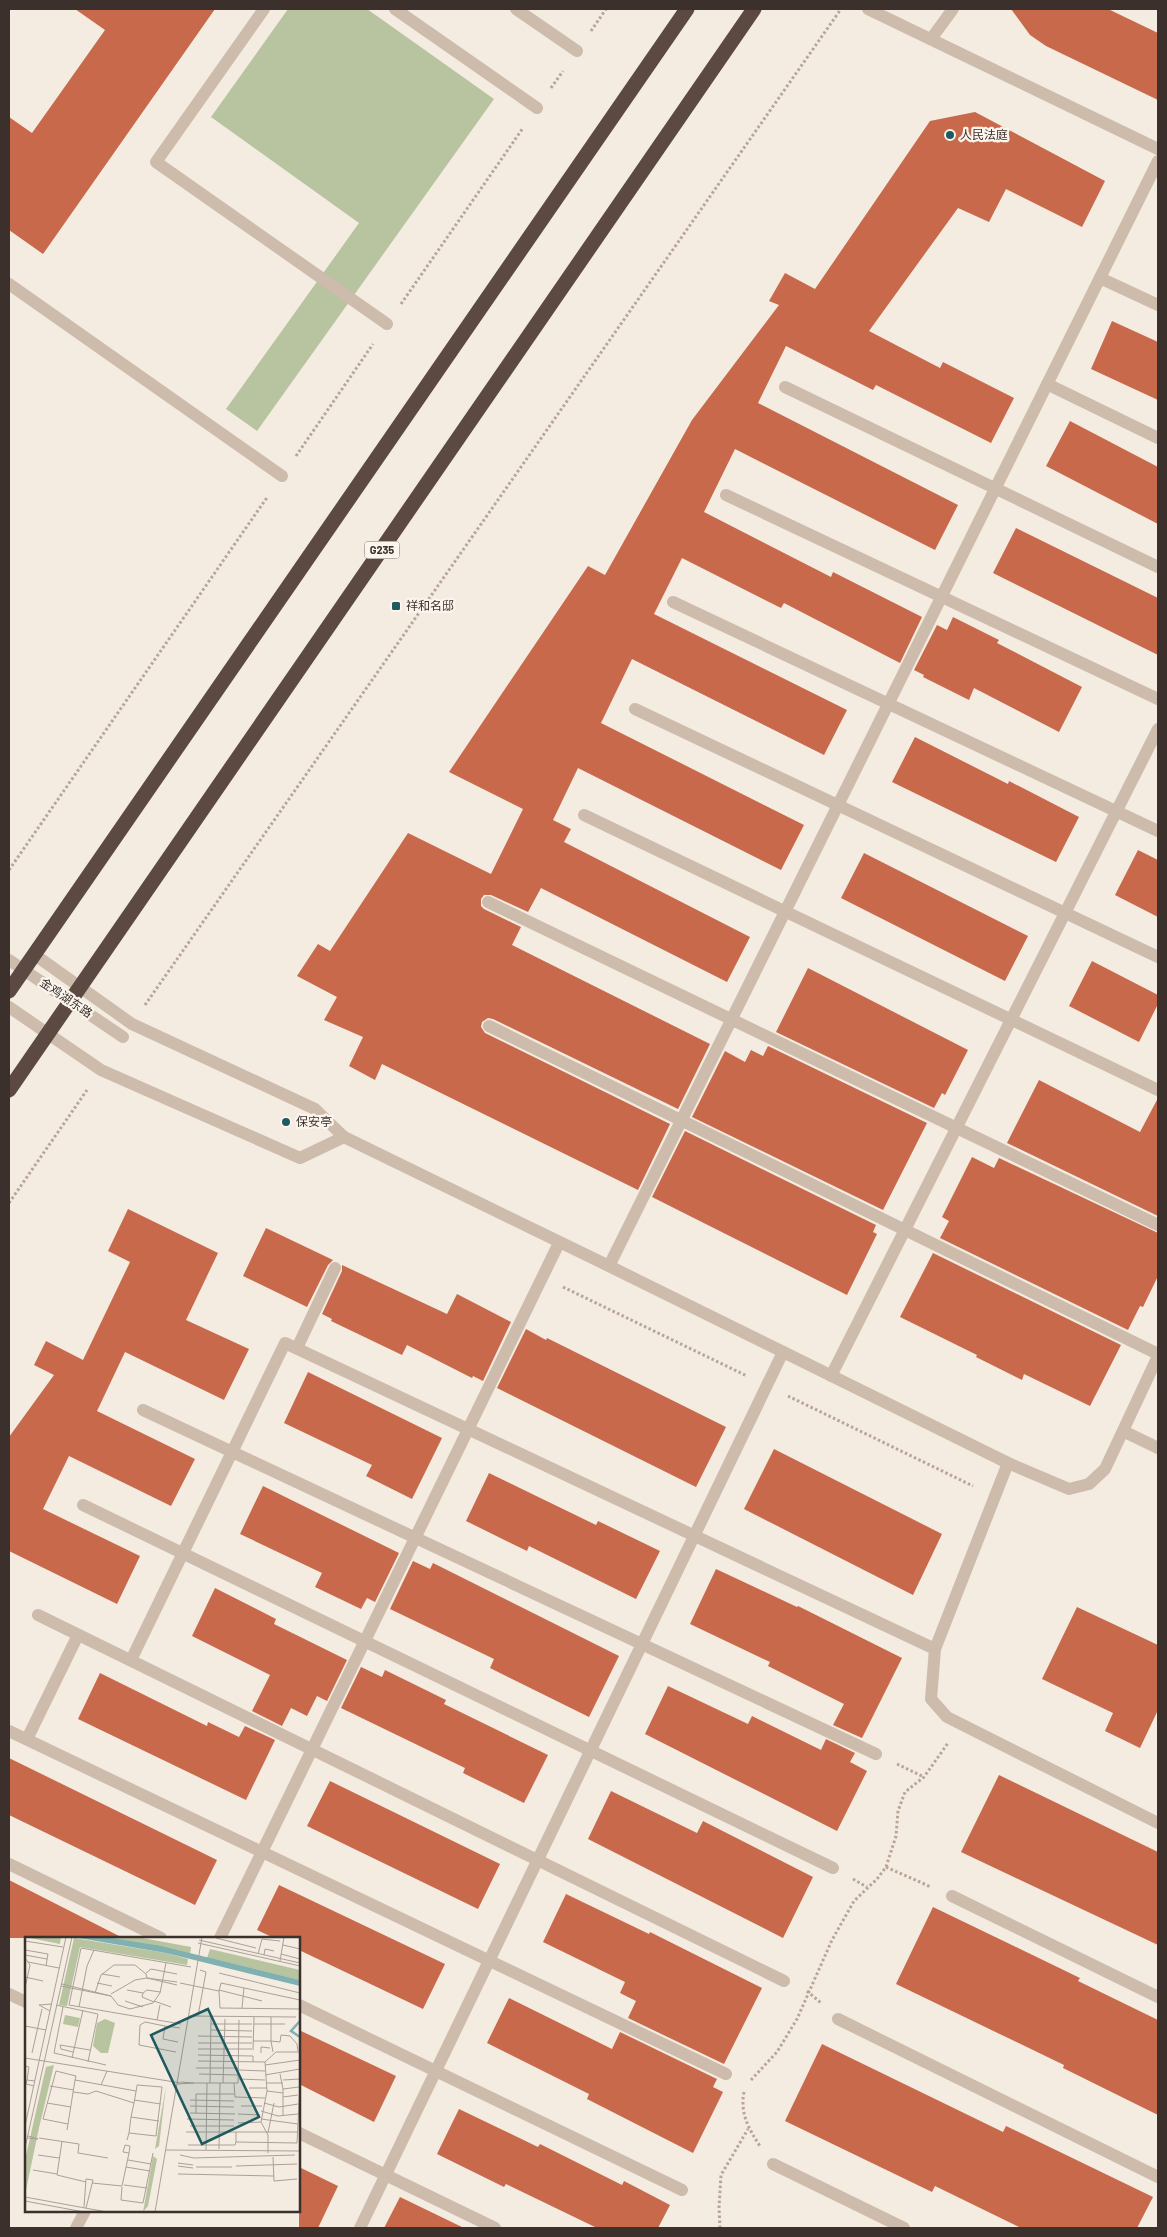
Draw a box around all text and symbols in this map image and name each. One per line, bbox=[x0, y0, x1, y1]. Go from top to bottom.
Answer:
place label: 人民法庭 bbox=[960, 127, 1008, 141]
marker: 人民法庭 bbox=[944, 129, 956, 141]
road number: G235 bbox=[364, 542, 400, 558]
place label: 祥和名邸 bbox=[406, 598, 454, 612]
marker: 祥和名邸 bbox=[390, 600, 402, 612]
street label: 金鸡湖东路 bbox=[38, 975, 95, 1020]
place label: 保安亭 bbox=[296, 1114, 332, 1128]
marker: 保安亭 bbox=[280, 1116, 292, 1128]
inset map bbox=[25, 1937, 300, 2212]

